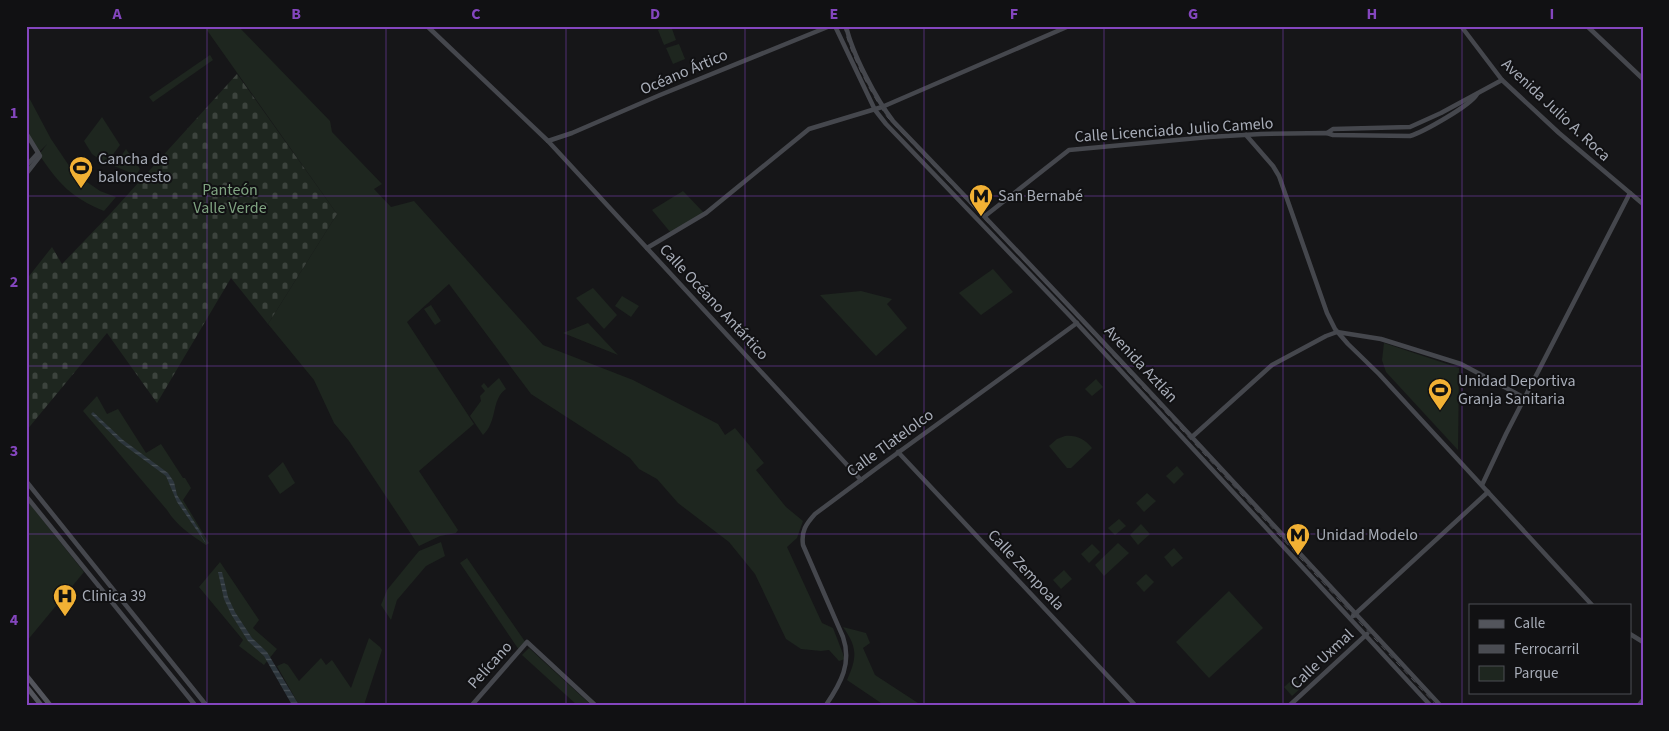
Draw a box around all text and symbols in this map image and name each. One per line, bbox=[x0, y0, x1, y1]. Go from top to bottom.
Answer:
text: A bbox=[111, 3, 122, 25]
text: B bbox=[291, 3, 301, 25]
text: C bbox=[471, 3, 481, 25]
text: D bbox=[650, 3, 660, 25]
text: E bbox=[830, 3, 838, 25]
text: F bbox=[1010, 3, 1018, 25]
text: G bbox=[1188, 3, 1198, 25]
text: H bbox=[1367, 3, 1377, 25]
text: I bbox=[1550, 3, 1554, 25]
street label: Océano Ártico bbox=[637, 44, 731, 100]
street label: Avenida Julio A. Roca bbox=[1497, 54, 1615, 166]
text: 1 bbox=[10, 102, 18, 124]
street label: Calle Licenciado Julio Camelo bbox=[1074, 112, 1274, 148]
place label: Cancha de baloncesto bbox=[98, 148, 171, 188]
sports icon: Cancha de baloncesto bbox=[68, 155, 94, 189]
park label: Panteón Valle Verde bbox=[193, 179, 267, 219]
metro station icon: San Bernabé bbox=[968, 183, 994, 217]
place label: San Bernabé bbox=[998, 185, 1083, 207]
street label: Calle Océano Antártico bbox=[654, 239, 774, 365]
text: 2 bbox=[10, 271, 18, 293]
street label: Avenida Aztlán bbox=[1099, 320, 1183, 408]
place label: Unidad Deportiva Granja Sanitaria bbox=[1458, 370, 1575, 410]
sports icon: Unidad Deportiva Granja Sanitaria bbox=[1427, 377, 1453, 411]
street label: Calle Tlatelolco bbox=[842, 404, 938, 482]
text: 3 bbox=[10, 440, 18, 462]
metro station icon: Unidad Modelo bbox=[1285, 522, 1311, 556]
place label: Unidad Modelo bbox=[1316, 524, 1418, 546]
street label: Calle Zempoala bbox=[983, 525, 1069, 615]
hospital icon: Clinica 39 bbox=[52, 583, 78, 617]
place label: Clinica 39 bbox=[82, 585, 146, 607]
legend bbox=[1469, 604, 1632, 694]
text: 4 bbox=[10, 609, 19, 631]
text: Calle bbox=[1514, 613, 1545, 634]
street label: Calle Uxmal bbox=[1286, 624, 1358, 694]
street label: Pelícano bbox=[463, 636, 517, 694]
text: Ferrocarril bbox=[1514, 639, 1579, 660]
text: Parque bbox=[1514, 663, 1558, 684]

